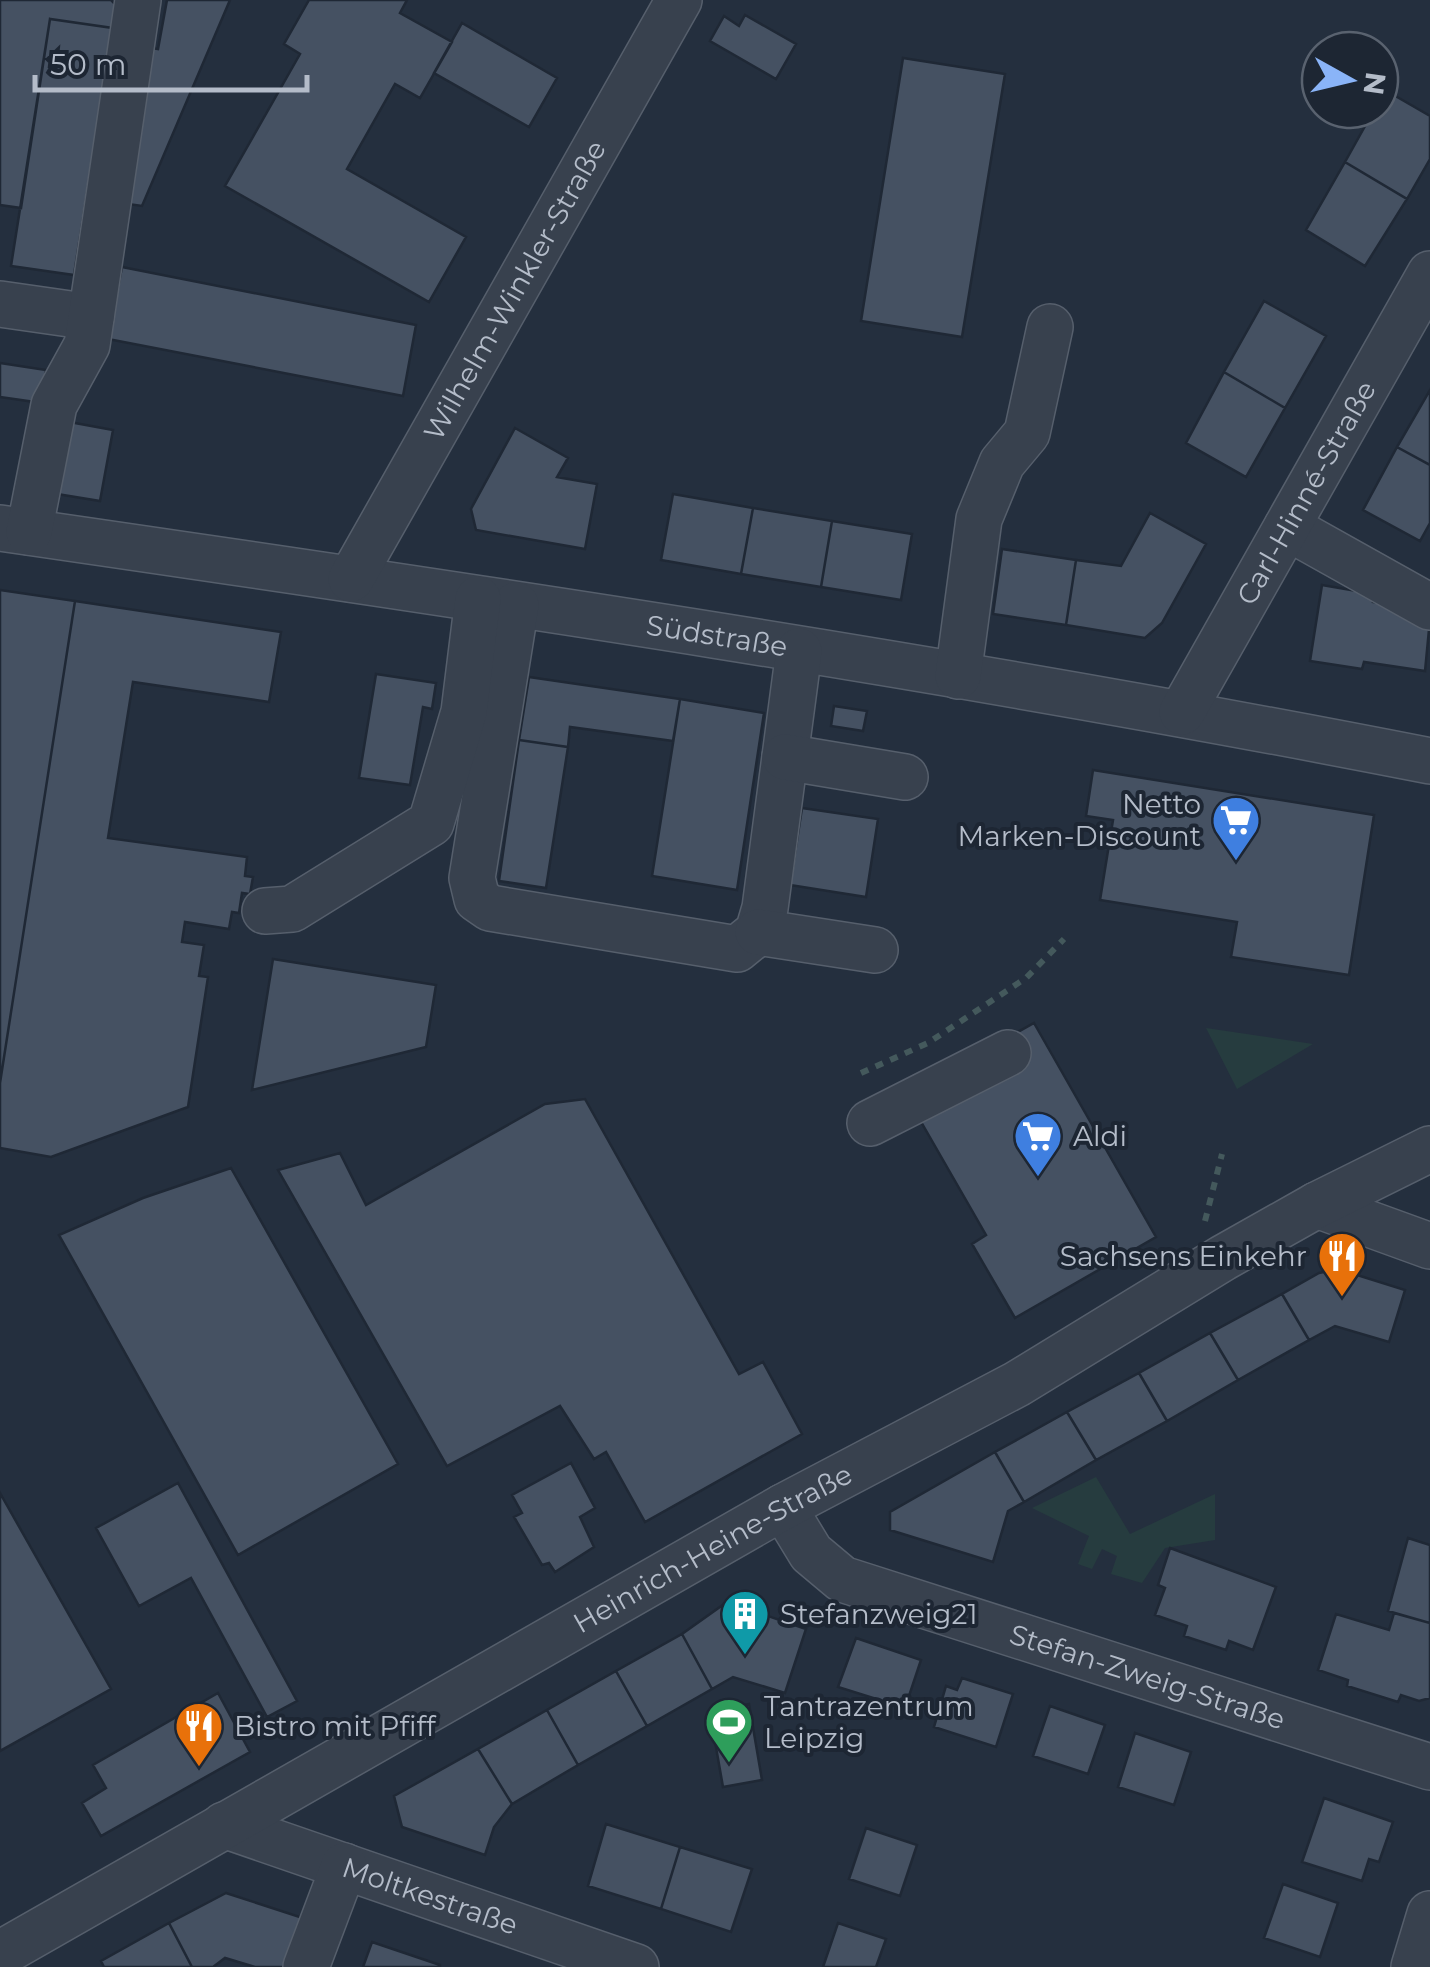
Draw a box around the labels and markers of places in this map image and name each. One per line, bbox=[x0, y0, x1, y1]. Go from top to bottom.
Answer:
place label: Netto Marken-Discount bbox=[958, 787, 1201, 853]
supermarket icon: Netto Marken-Discount bbox=[1210, 794, 1262, 862]
supermarket icon: Aldi bbox=[1012, 1110, 1064, 1178]
place label: Aldi bbox=[1073, 1119, 1127, 1153]
restaurant icon: Sachsens Einkehr bbox=[1316, 1230, 1368, 1298]
place label: Sachsens Einkehr bbox=[1060, 1239, 1307, 1273]
building icon: Stefanzweig21 bbox=[719, 1588, 771, 1656]
place label: Stefanzweig21 bbox=[780, 1597, 978, 1631]
place label: Tantrazentrum Leipzig bbox=[764, 1689, 974, 1755]
sports icon: Tantrazentrum Leipzig bbox=[703, 1696, 755, 1764]
restaurant icon: Bistro mit Pfiff bbox=[173, 1700, 225, 1768]
place label: Bistro mit Pfiff bbox=[234, 1709, 437, 1743]

